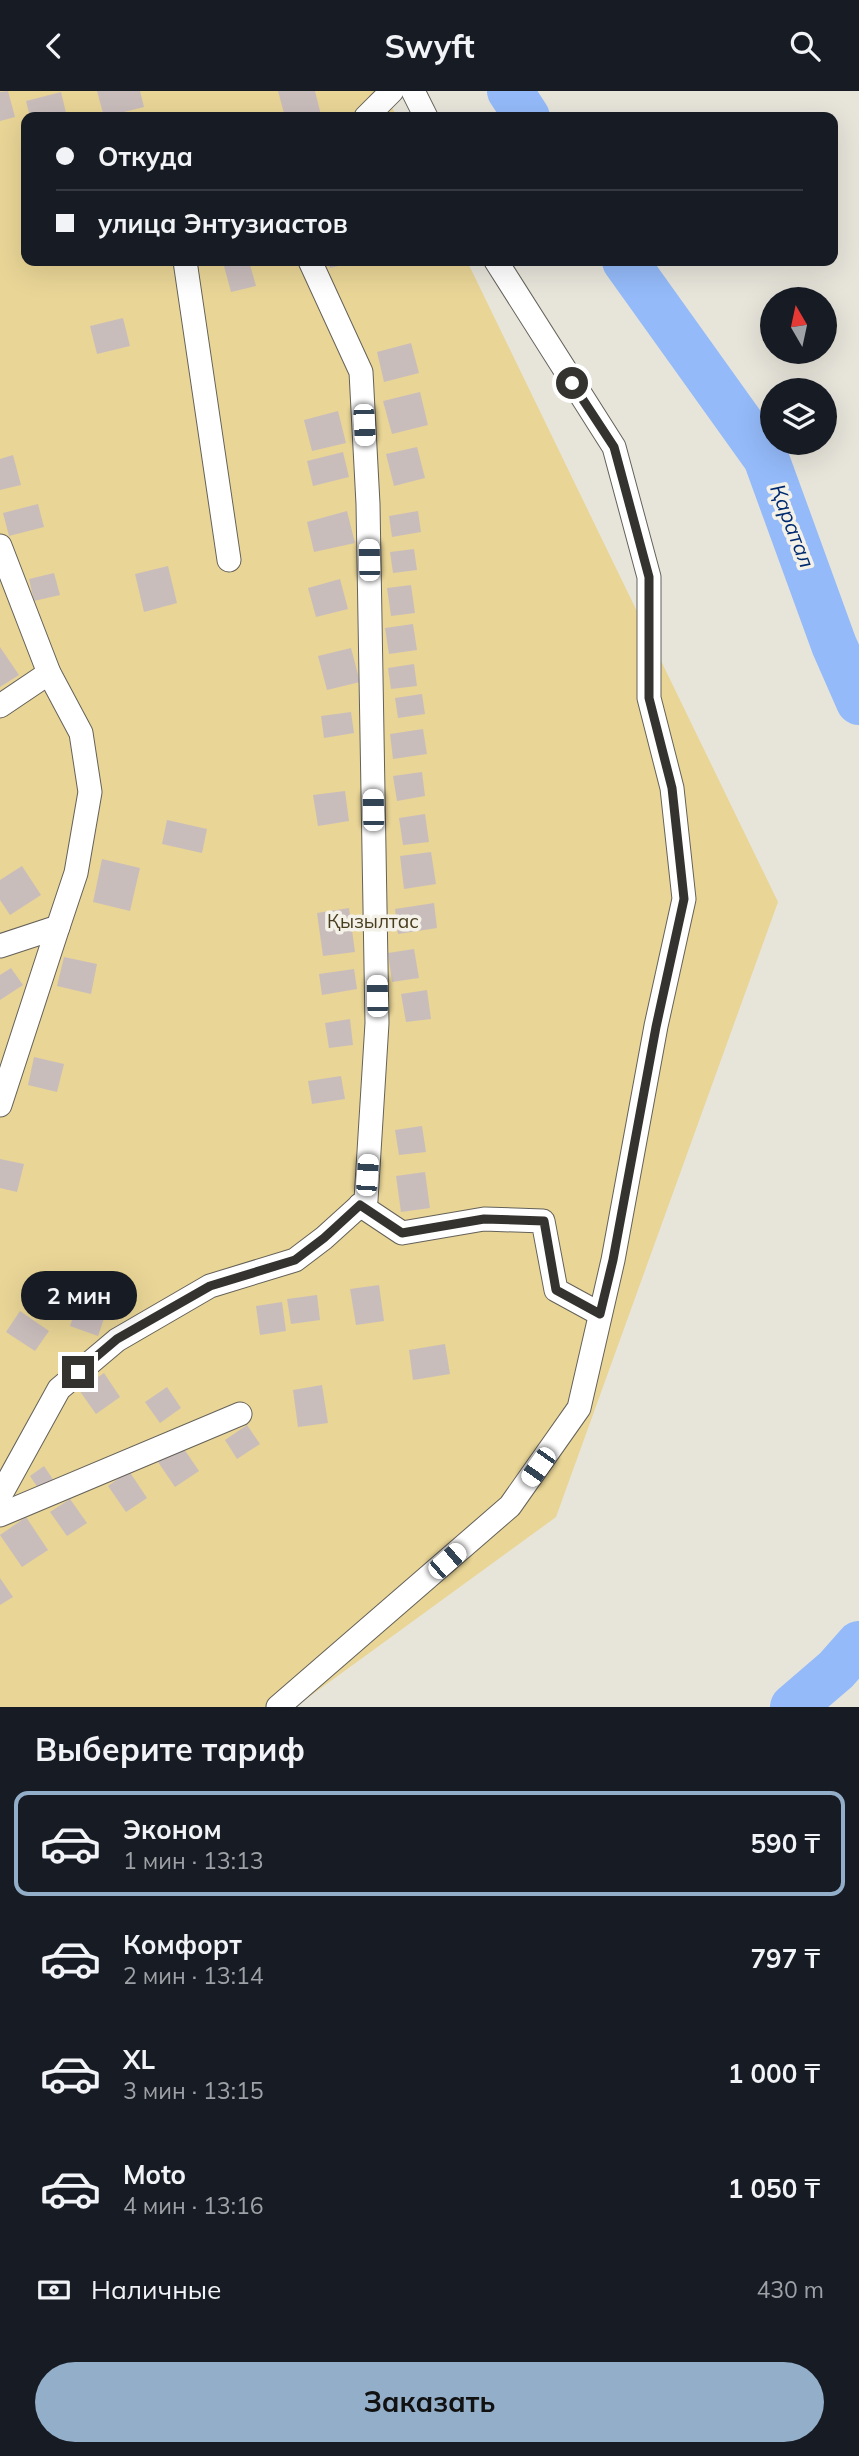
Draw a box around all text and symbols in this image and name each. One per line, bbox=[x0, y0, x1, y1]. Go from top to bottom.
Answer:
text: Swyft bbox=[384, 26, 475, 66]
icon: back bbox=[35, 27, 73, 65]
icon: search bbox=[786, 27, 824, 65]
text: Откуда bbox=[98, 140, 193, 173]
text: улица Энтузиастов bbox=[98, 207, 348, 240]
north arrow bbox=[760, 287, 836, 364]
map controls bbox=[760, 287, 837, 455]
route start bbox=[556, 367, 588, 399]
button: layers bbox=[760, 378, 837, 455]
car bbox=[353, 403, 376, 447]
water label: Қаратал bbox=[765, 480, 821, 571]
car bbox=[359, 539, 380, 581]
car bbox=[363, 789, 384, 831]
park label: Қызылтас bbox=[327, 909, 419, 933]
car bbox=[367, 975, 388, 1017]
car bbox=[356, 1153, 379, 1197]
callout: 2 мин bbox=[20, 1271, 136, 1319]
text: 2 мин bbox=[47, 1281, 111, 1310]
route end bbox=[62, 1356, 94, 1388]
car bbox=[518, 1444, 559, 1490]
car bbox=[425, 1539, 470, 1583]
text: Выберите тариф bbox=[35, 1729, 305, 1769]
icon: car bbox=[39, 1812, 102, 1875]
text: Эконом bbox=[123, 1813, 222, 1846]
text: 590 ₸ bbox=[750, 1827, 820, 1860]
text: 1 мин · 13:13 bbox=[123, 1846, 263, 1875]
icon: car bbox=[39, 1927, 102, 1990]
text: Комфорт bbox=[123, 1928, 242, 1961]
text: 797 ₸ bbox=[750, 1942, 820, 1975]
text: 2 мин · 13:14 bbox=[123, 1961, 263, 1990]
icon: car bbox=[39, 2042, 102, 2105]
text: XL bbox=[123, 2043, 155, 2076]
text: 1 000 ₸ bbox=[728, 2057, 820, 2090]
text: 3 мин · 13:15 bbox=[123, 2076, 263, 2105]
icon: car bbox=[39, 2157, 102, 2220]
text: Moto bbox=[123, 2158, 186, 2191]
text: 1 050 ₸ bbox=[728, 2172, 820, 2205]
text: 4 мин · 13:16 bbox=[123, 2191, 263, 2220]
icon: cash bbox=[35, 2271, 73, 2309]
text: Наличные bbox=[91, 2273, 221, 2306]
text: 430 m bbox=[756, 2275, 824, 2304]
button: Заказать bbox=[35, 2362, 824, 2442]

